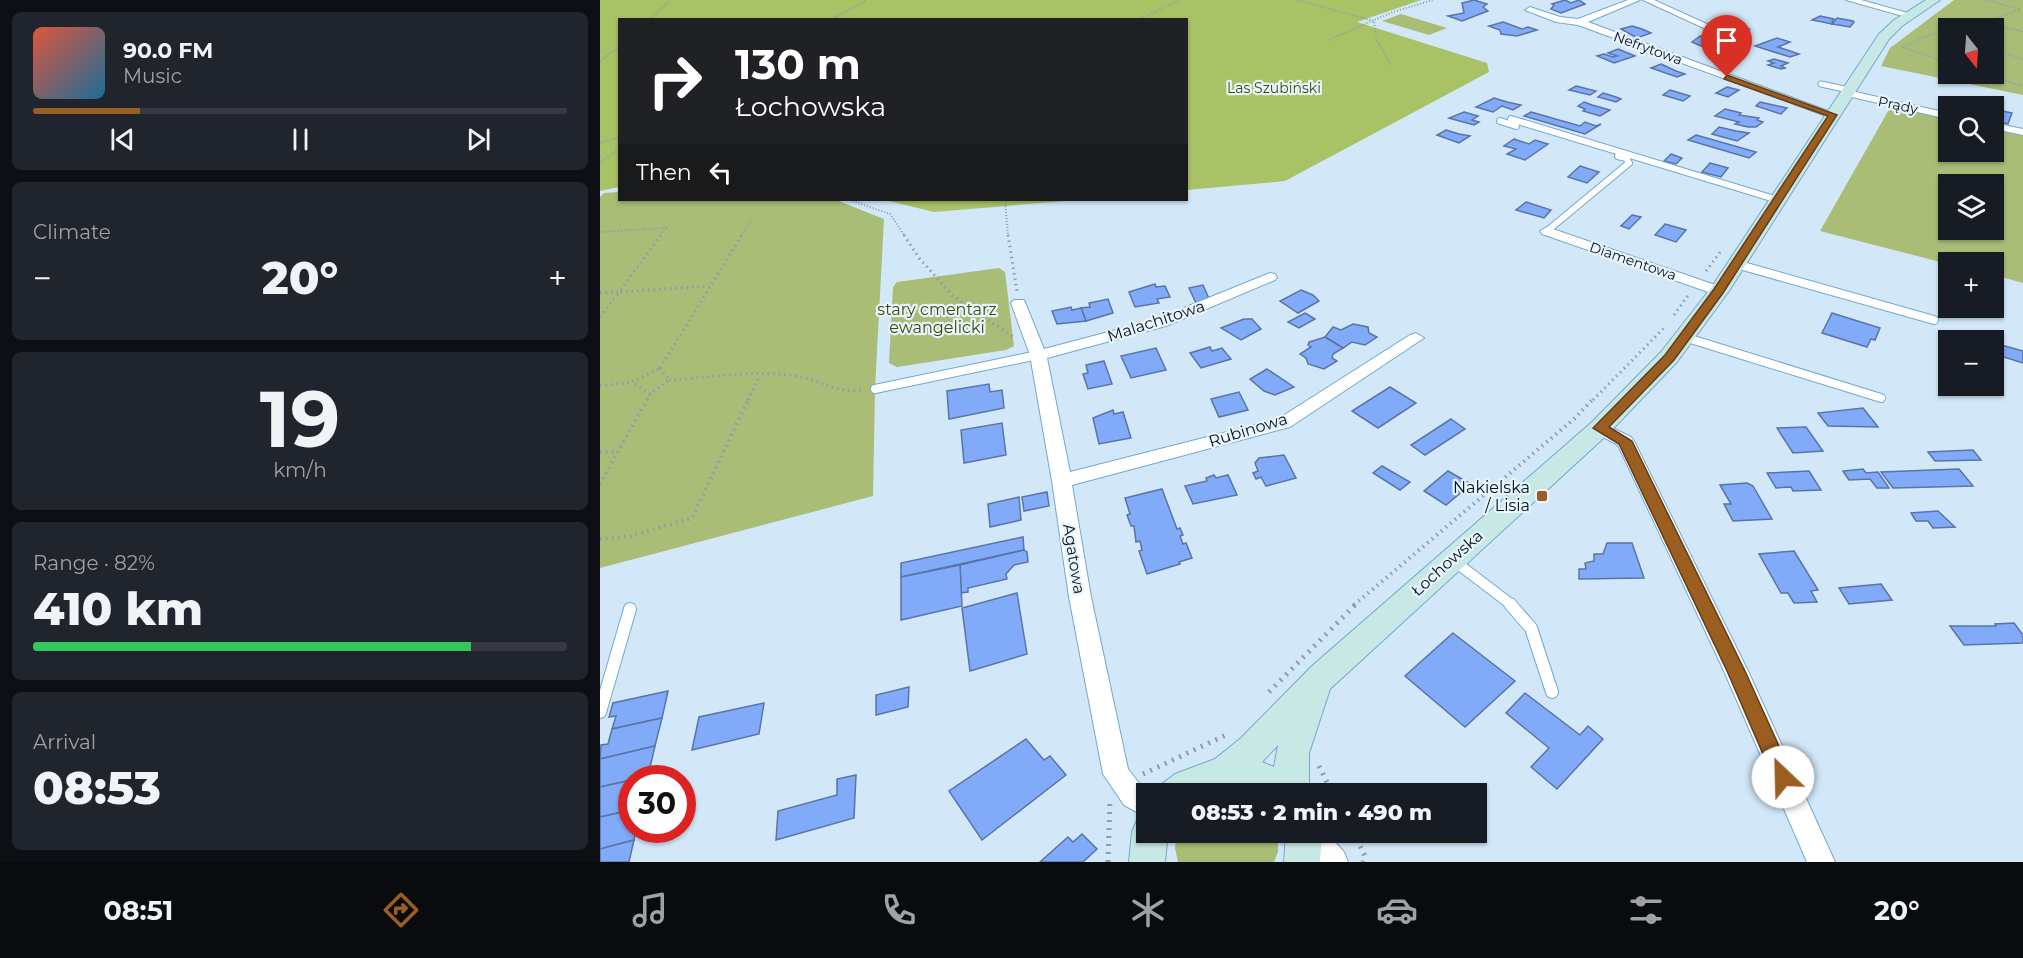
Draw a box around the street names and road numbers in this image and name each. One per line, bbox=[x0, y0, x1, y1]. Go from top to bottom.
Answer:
street label: Nefrytowa bbox=[1611, 27, 1685, 69]
street label: Prądy bbox=[1877, 92, 1920, 118]
street label: Diamentowa bbox=[1587, 238, 1679, 284]
street label: Malachitowa bbox=[1105, 296, 1207, 346]
street label: Rubinowa bbox=[1206, 409, 1290, 451]
street label: Agatowa bbox=[1059, 522, 1089, 596]
street label: Łochowska bbox=[1407, 526, 1487, 600]

